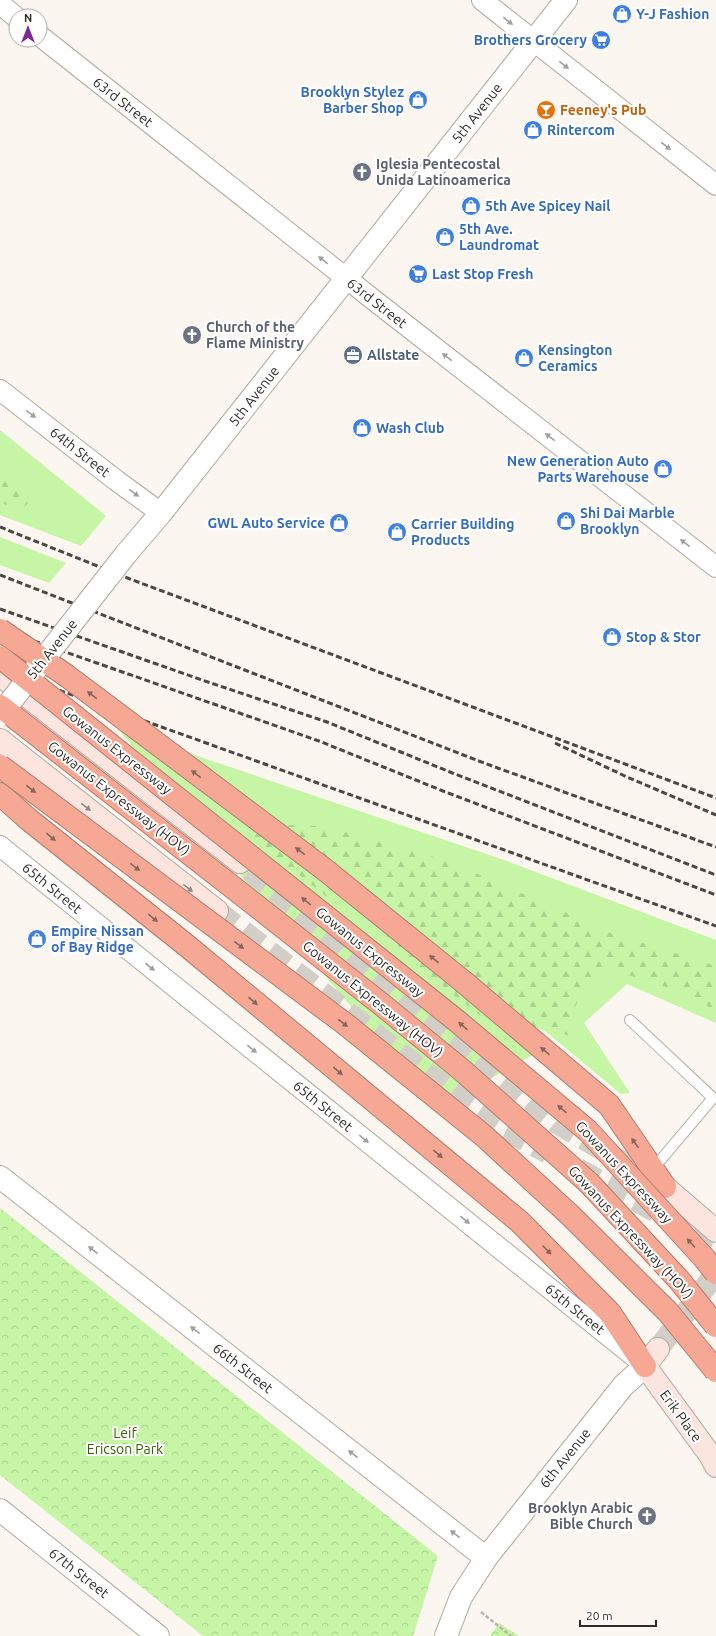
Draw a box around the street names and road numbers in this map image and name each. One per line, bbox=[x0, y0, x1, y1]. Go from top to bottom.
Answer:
street label: 63rd Street bbox=[90, 74, 157, 131]
street label: 5th Avenue bbox=[449, 80, 505, 146]
street label: 63rd Street bbox=[344, 275, 411, 332]
street label: 5th Avenue bbox=[226, 363, 282, 429]
street label: 64th Street bbox=[47, 424, 114, 481]
street label: 5th Avenue bbox=[24, 616, 80, 682]
street label: Gowanus Expressway bbox=[59, 702, 175, 798]
street label: Gowanus Expressway (HOV) bbox=[45, 738, 193, 858]
street label: 65th Street bbox=[19, 859, 85, 917]
street label: Gowanus Expressway bbox=[313, 904, 427, 1001]
street label: Gowanus Expressway (HOV) bbox=[300, 938, 446, 1060]
street label: 65th Street bbox=[290, 1077, 356, 1135]
street label: Gowanus Expressway bbox=[572, 1118, 676, 1227]
street label: Gowanus Expressway (HOV) bbox=[565, 1162, 697, 1302]
street label: 65th Street bbox=[542, 1280, 608, 1338]
street label: 66th Street bbox=[210, 1340, 277, 1397]
street label: Erik Place bbox=[657, 1387, 705, 1445]
street label: 6th Avenue bbox=[536, 1425, 594, 1491]
street label: 67th Street bbox=[46, 1545, 113, 1602]

